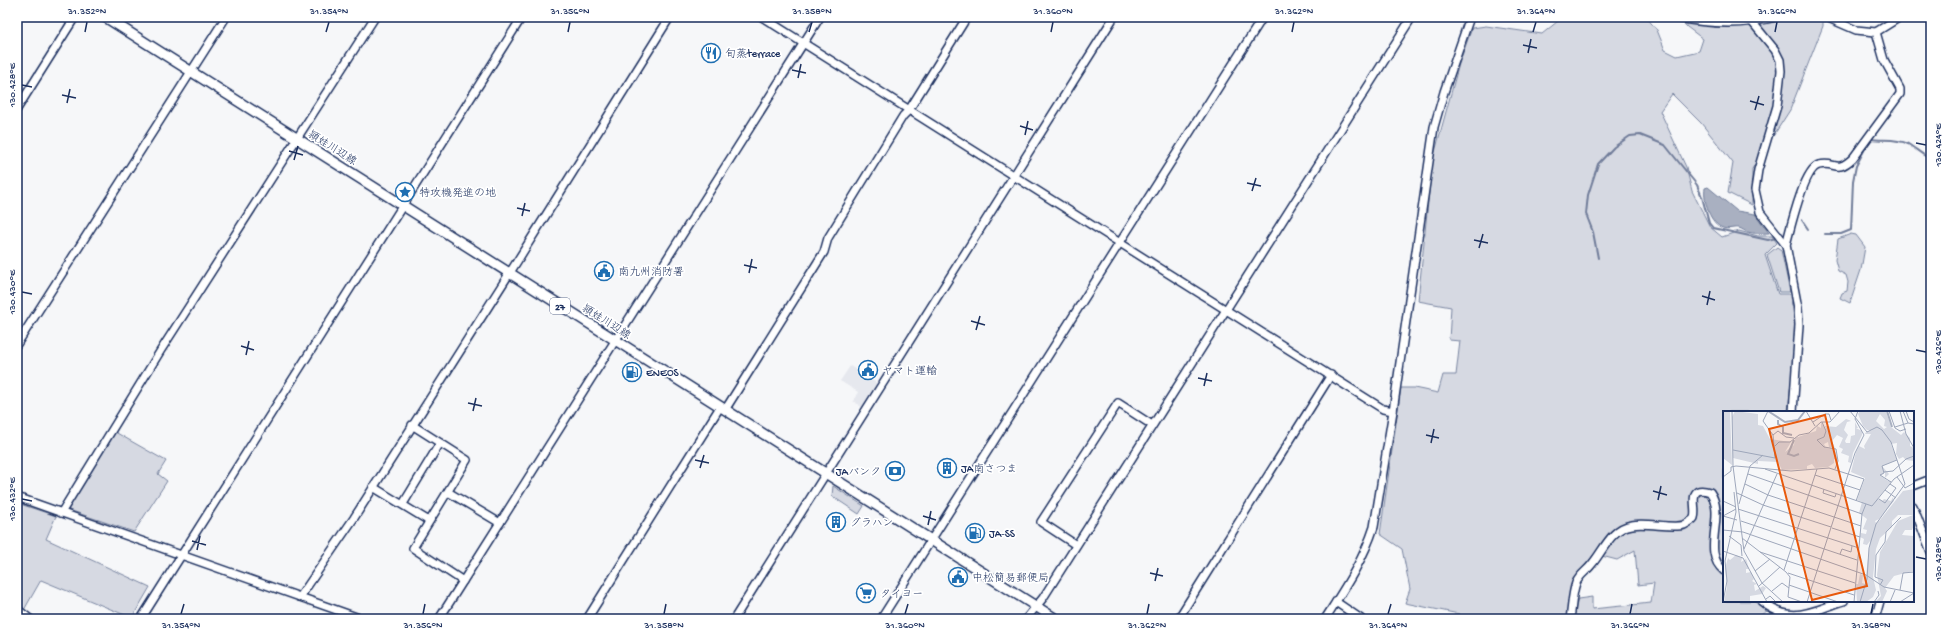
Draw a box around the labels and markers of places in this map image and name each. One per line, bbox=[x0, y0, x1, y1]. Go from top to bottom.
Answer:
restaurant icon: 旬蒸terrace bbox=[700, 42, 722, 64]
place label: 旬蒸terrace bbox=[725, 48, 781, 61]
place icon: 特攻機発進の地 bbox=[394, 181, 416, 203]
place label: 特攻機発進の地 bbox=[419, 187, 496, 200]
public building icon: 南九州消防署 bbox=[593, 260, 615, 282]
place label: 南九州消防署 bbox=[618, 266, 684, 279]
public building icon: ヤマト運輸 bbox=[857, 359, 879, 381]
fuel station icon: ENEOS bbox=[621, 361, 643, 383]
place label: ヤマト運輸 bbox=[882, 364, 937, 378]
place label: ENEOS bbox=[646, 368, 680, 380]
building icon: JA南さつま bbox=[936, 457, 958, 479]
bank icon: JAバンク bbox=[884, 460, 906, 482]
place label: JA南さつま bbox=[961, 463, 1017, 476]
place label: JAバンク bbox=[836, 467, 881, 479]
building icon: グラハン bbox=[825, 511, 847, 533]
place label: グラハン bbox=[850, 517, 893, 530]
fuel station icon: JA-SS bbox=[964, 522, 986, 544]
place label: JA-SS bbox=[989, 529, 1016, 541]
public building icon: 中松簡易郵便局 bbox=[947, 566, 969, 588]
place label: 中松簡易郵便局 bbox=[972, 572, 1049, 585]
supermarket icon: タイヨー bbox=[855, 582, 877, 604]
place label: タイヨー bbox=[880, 589, 923, 601]

